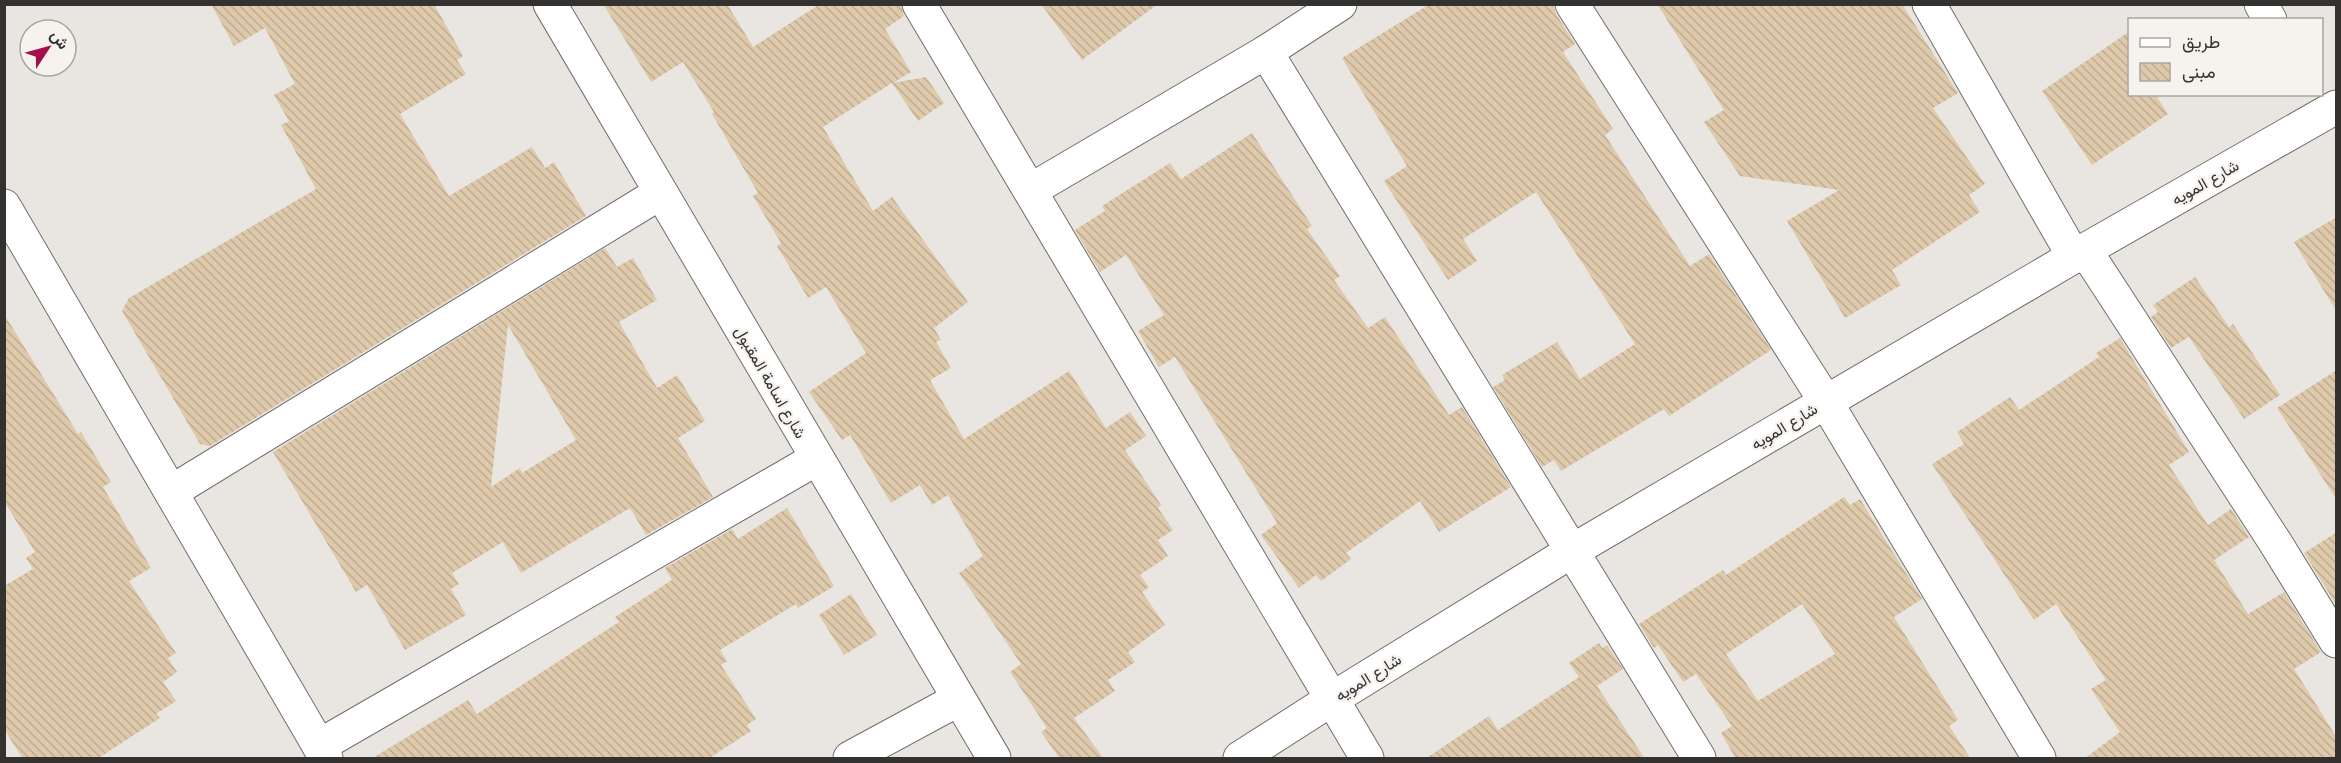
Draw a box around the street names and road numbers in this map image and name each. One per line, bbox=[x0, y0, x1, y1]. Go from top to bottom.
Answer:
street label: شارع المويه bbox=[2168, 155, 2243, 211]
street label: شارع اسامة المقبول bbox=[729, 322, 811, 443]
street label: شارع المويه bbox=[1747, 398, 1822, 455]
street label: شارع المويه bbox=[1331, 649, 1406, 707]

